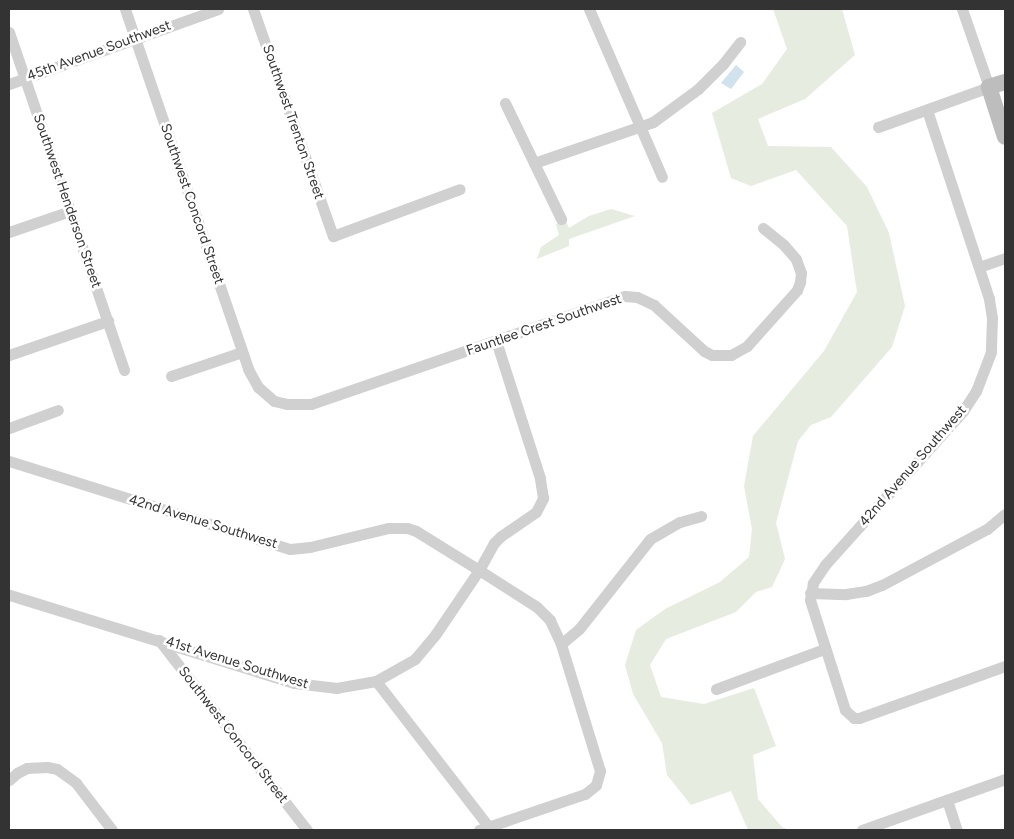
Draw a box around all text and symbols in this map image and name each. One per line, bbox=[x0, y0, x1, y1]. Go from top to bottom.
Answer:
street label: 45th Avenue Southwest bbox=[25, 17, 173, 85]
street label: Southwest Trenton Street bbox=[259, 43, 327, 201]
street label: Southwest Henderson Street bbox=[29, 112, 105, 290]
street label: Southwest Concord Street bbox=[157, 122, 227, 286]
street label: Fauntlee Crest Southwest bbox=[464, 291, 624, 359]
street label: 42nd Avenue Southwest bbox=[856, 402, 970, 530]
street label: 42nd Avenue Southwest bbox=[127, 491, 279, 553]
street label: 41st Avenue Southwest bbox=[164, 633, 310, 693]
street label: Southwest Concord Street bbox=[174, 663, 292, 807]

